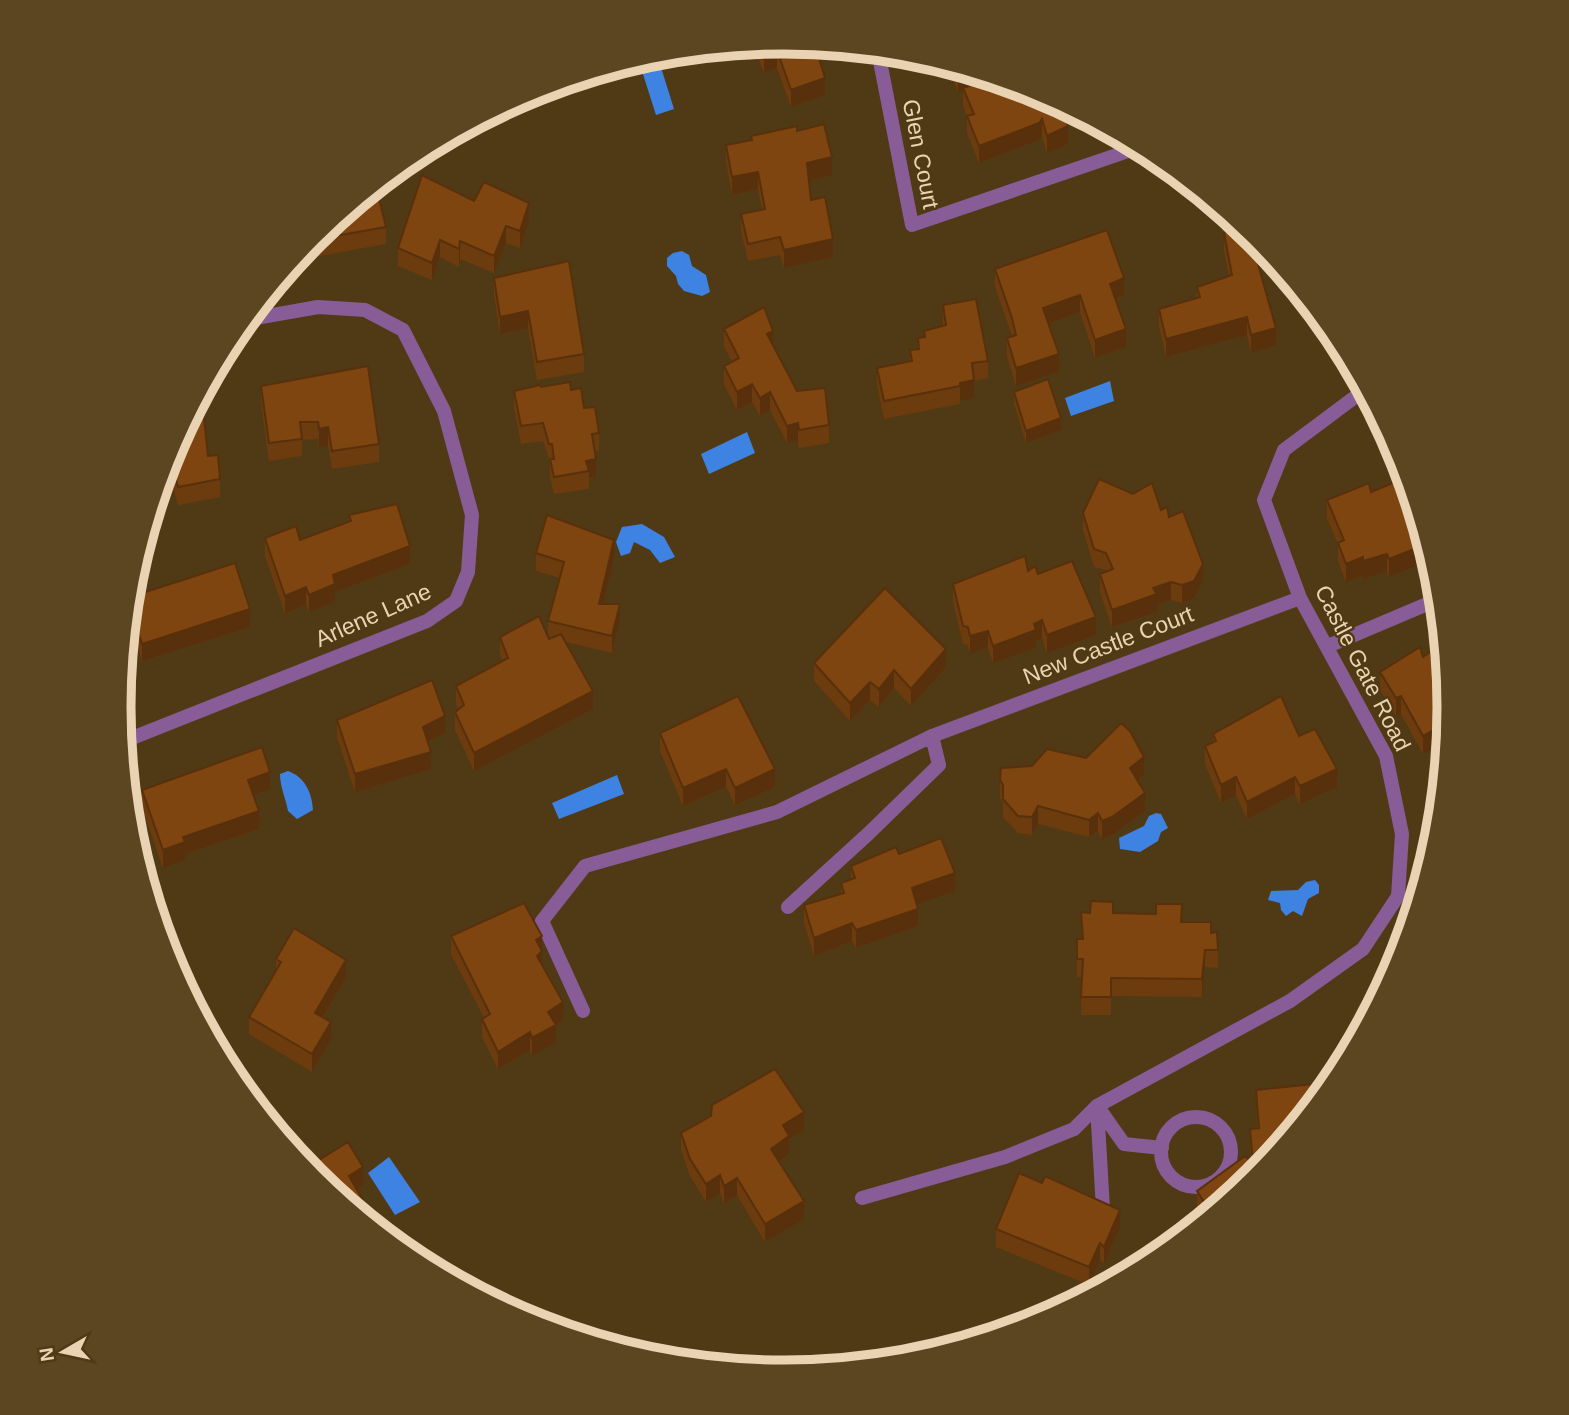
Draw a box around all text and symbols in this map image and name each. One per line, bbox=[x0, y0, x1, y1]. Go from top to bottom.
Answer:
street label: Glen Court bbox=[898, 97, 944, 212]
street label: Arlene Lane bbox=[311, 578, 435, 652]
street label: Castle Gate Road bbox=[1310, 581, 1416, 755]
street label: New Castle Court bbox=[1019, 600, 1197, 689]
north arrow bbox=[28, 1317, 98, 1387]
text: N bbox=[35, 1346, 58, 1363]

